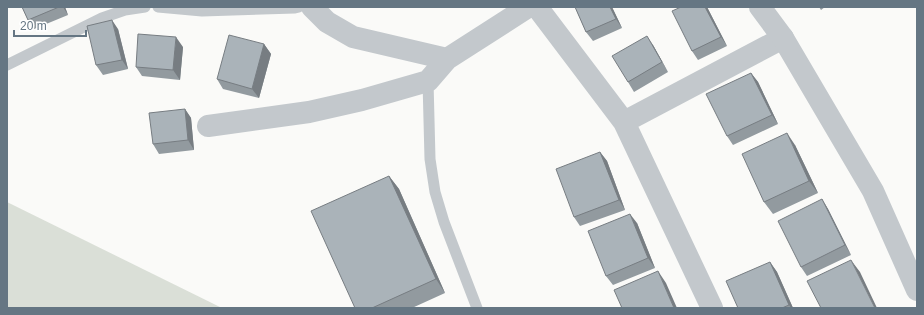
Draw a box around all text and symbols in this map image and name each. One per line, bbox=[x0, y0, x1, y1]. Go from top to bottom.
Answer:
scale bar bbox=[14, 12, 86, 38]
text: 20 m bbox=[20, 19, 47, 33]

